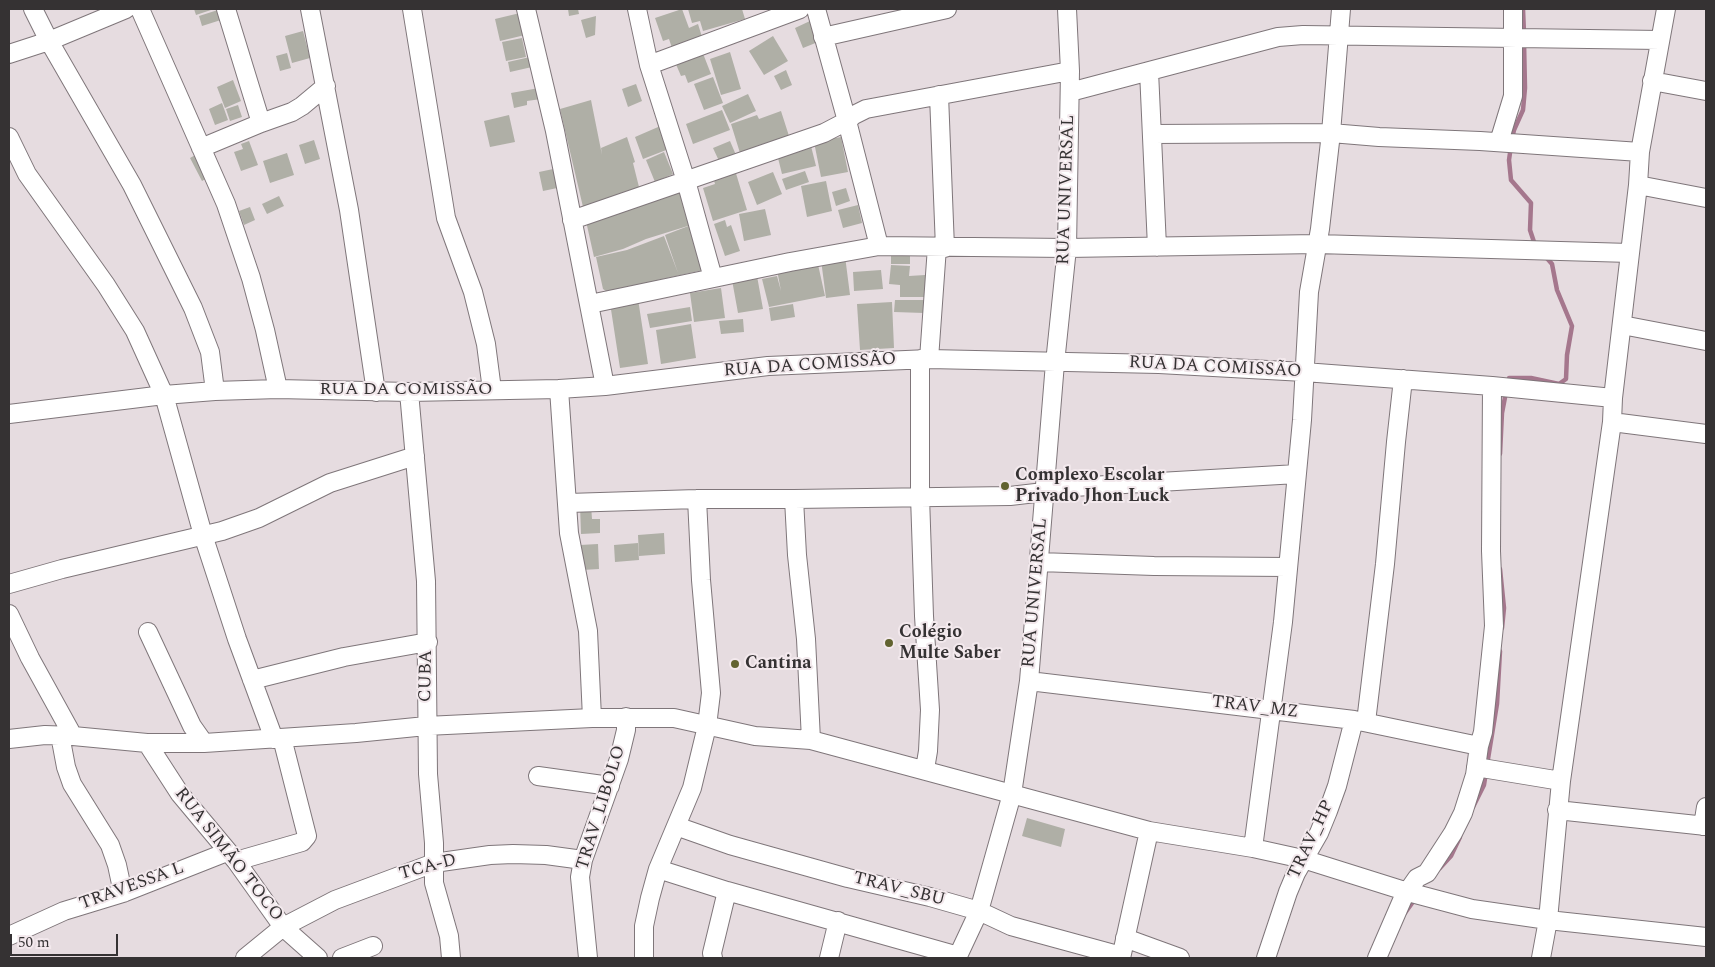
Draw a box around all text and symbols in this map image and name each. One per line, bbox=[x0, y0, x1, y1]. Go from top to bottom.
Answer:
street label: RUA UNIVERSAL bbox=[1054, 114, 1080, 266]
street label: RUA DA COMISSÃO bbox=[723, 349, 897, 383]
street label: RUA DA COMISSÃO bbox=[1128, 353, 1302, 383]
street label: RUA DA COMISSÃO bbox=[320, 379, 492, 401]
place label: Complexo Escolar Privado Jhon Luck bbox=[1015, 465, 1170, 508]
marker: Complexo Escolar Privado Jhon Luck bbox=[999, 480, 1011, 492]
street label: RUA UNIVERSAL bbox=[1019, 517, 1053, 669]
place label: Colégio Multe Saber bbox=[899, 622, 1001, 664]
marker: Colégio Multe Saber bbox=[883, 637, 895, 649]
street label: CUBA bbox=[416, 650, 438, 702]
place label: Cantina bbox=[745, 653, 811, 675]
marker: Cantina bbox=[729, 658, 741, 670]
street label: TRAV_MZ bbox=[1210, 692, 1300, 724]
street label: TRAV_LIBOLO bbox=[573, 743, 631, 873]
street label: RUA SIMÃO TOCO bbox=[169, 784, 287, 926]
street label: TRAV_HP bbox=[1284, 797, 1340, 883]
street label: TCA-D bbox=[397, 850, 459, 886]
street label: TRAVESSA L bbox=[77, 858, 187, 916]
street label: TRAV_SBU bbox=[851, 868, 947, 912]
scale bar bbox=[12, 924, 120, 956]
text: 50 m bbox=[18, 931, 50, 954]

